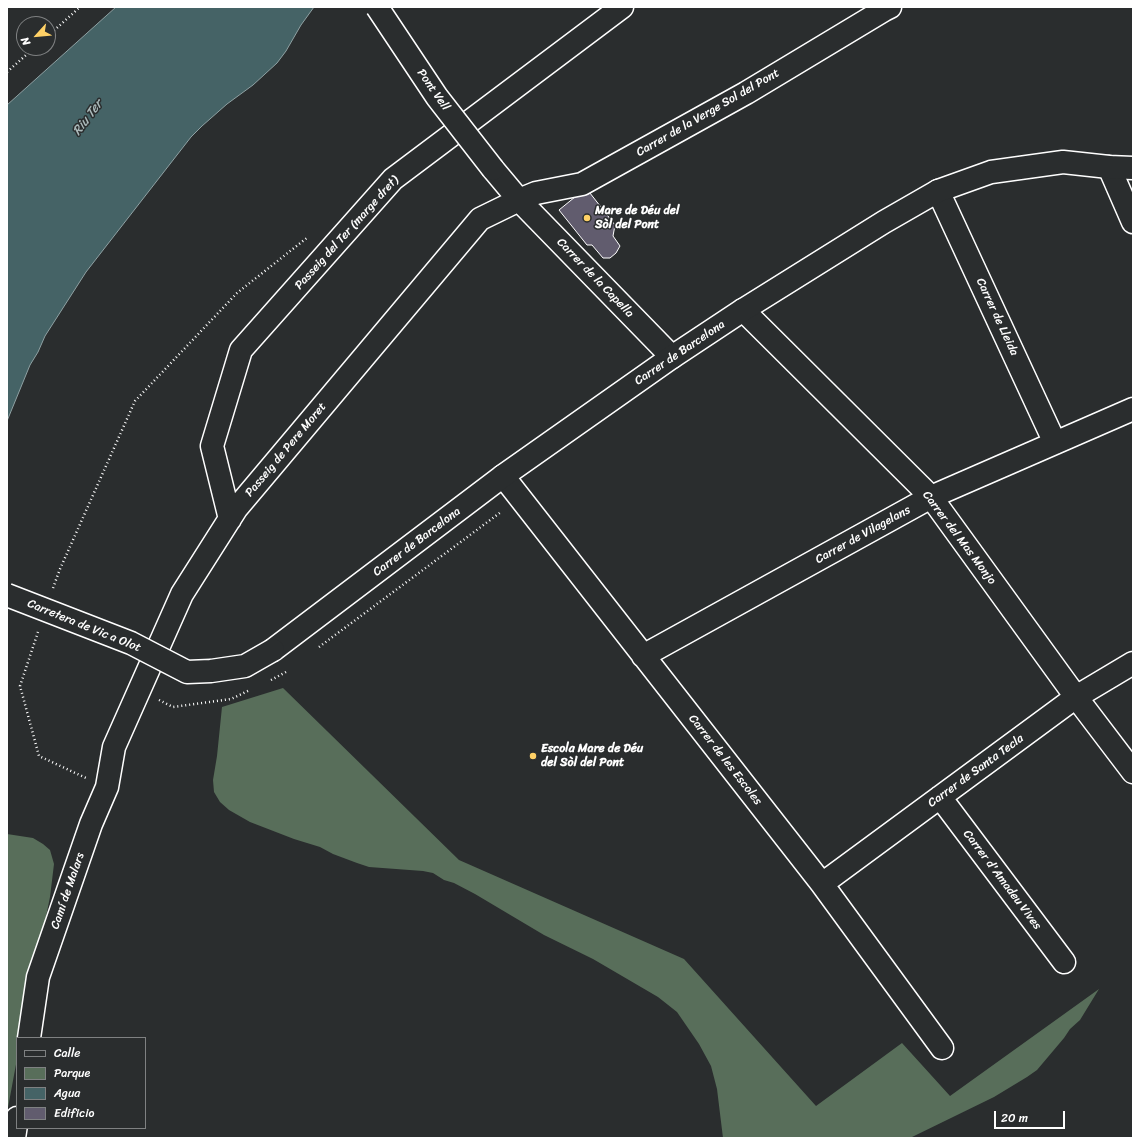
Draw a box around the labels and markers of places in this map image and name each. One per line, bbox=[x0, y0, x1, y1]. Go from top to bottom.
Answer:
place label: Mare de Déu del Sòl del Pont bbox=[595, 204, 679, 232]
marker: Mare de Déu del Sòl del Pont bbox=[582, 213, 592, 223]
place label: Escola Mare de Déu del Sòl del Pont bbox=[541, 742, 643, 770]
marker: Escola Mare de Déu del Sòl del Pont bbox=[528, 751, 538, 761]

